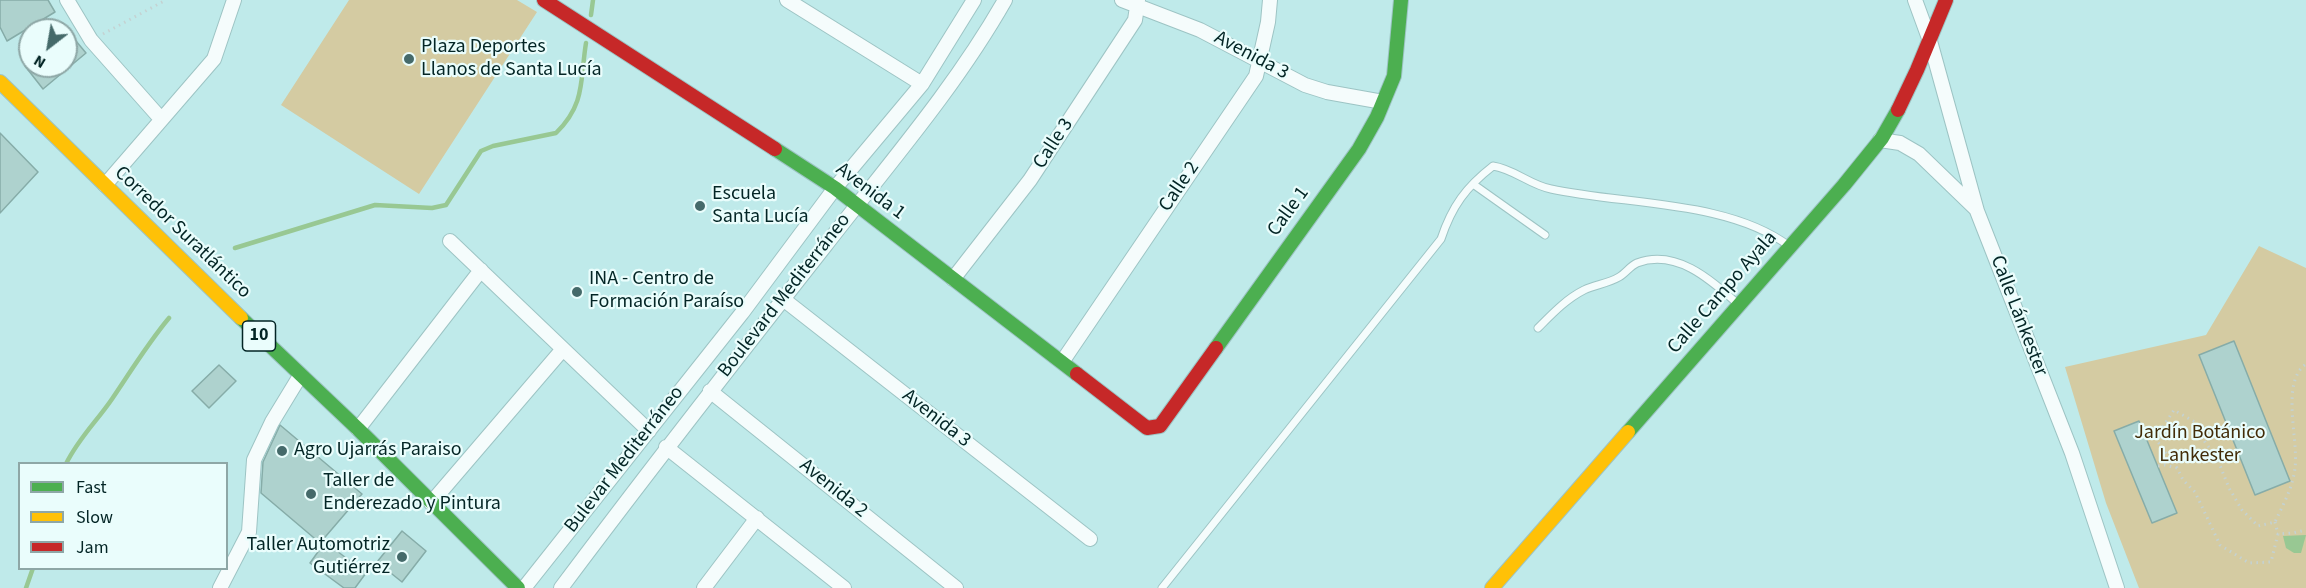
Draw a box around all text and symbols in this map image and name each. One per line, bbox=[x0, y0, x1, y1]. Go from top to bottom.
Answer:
north arrow bbox=[18, 18, 78, 78]
street label: Avenida 3 bbox=[1210, 26, 1292, 86]
place label: Plaza Deportes Llanos de Santa Lucía bbox=[421, 36, 602, 83]
text: N bbox=[30, 50, 50, 74]
marker: Plaza Deportes Llanos de Santa Lucía bbox=[402, 52, 416, 66]
street label: Calle 3 bbox=[1029, 114, 1079, 174]
street label: Calle 2 bbox=[1155, 157, 1205, 217]
street label: Avenida 1 bbox=[830, 158, 910, 226]
street label: Corredor Suratlántico bbox=[109, 162, 255, 304]
street label: Calle 1 bbox=[1263, 182, 1315, 242]
place label: Escuela Santa Lucía bbox=[712, 183, 809, 230]
marker: Escuela Santa Lucía bbox=[693, 199, 707, 213]
street label: Boulevard Mediterráneo bbox=[714, 209, 856, 383]
street label: Calle Campo Ayala bbox=[1663, 227, 1783, 359]
street label: Calle Lánkester bbox=[1984, 252, 2052, 380]
place label: INA - Centro de Formación Paraíso bbox=[589, 268, 744, 315]
marker: INA - Centro de Formación Paraíso bbox=[570, 285, 584, 299]
road number: 10 bbox=[242, 321, 276, 351]
street label: Bulevar Mediterráneo bbox=[560, 382, 690, 538]
street label: Avenida 3 bbox=[897, 385, 975, 453]
park label: Jardín Botánico Lankester bbox=[2134, 422, 2266, 469]
place label: Agro Ujarrás Paraiso bbox=[294, 439, 462, 463]
marker: Agro Ujarrás Paraiso bbox=[275, 444, 289, 458]
street label: Avenida 2 bbox=[794, 454, 872, 524]
legend bbox=[18, 462, 228, 570]
place label: Taller de Enderezado y Pintura bbox=[323, 470, 501, 517]
text: Fast bbox=[76, 475, 107, 500]
marker: Taller de Enderezado y Pintura bbox=[304, 487, 318, 501]
text: Slow bbox=[76, 505, 113, 530]
place label: Taller Automotriz Gutiérrez bbox=[246, 534, 390, 581]
text: Jam bbox=[76, 535, 109, 560]
marker: Taller Automotriz Gutiérrez bbox=[395, 550, 409, 564]

